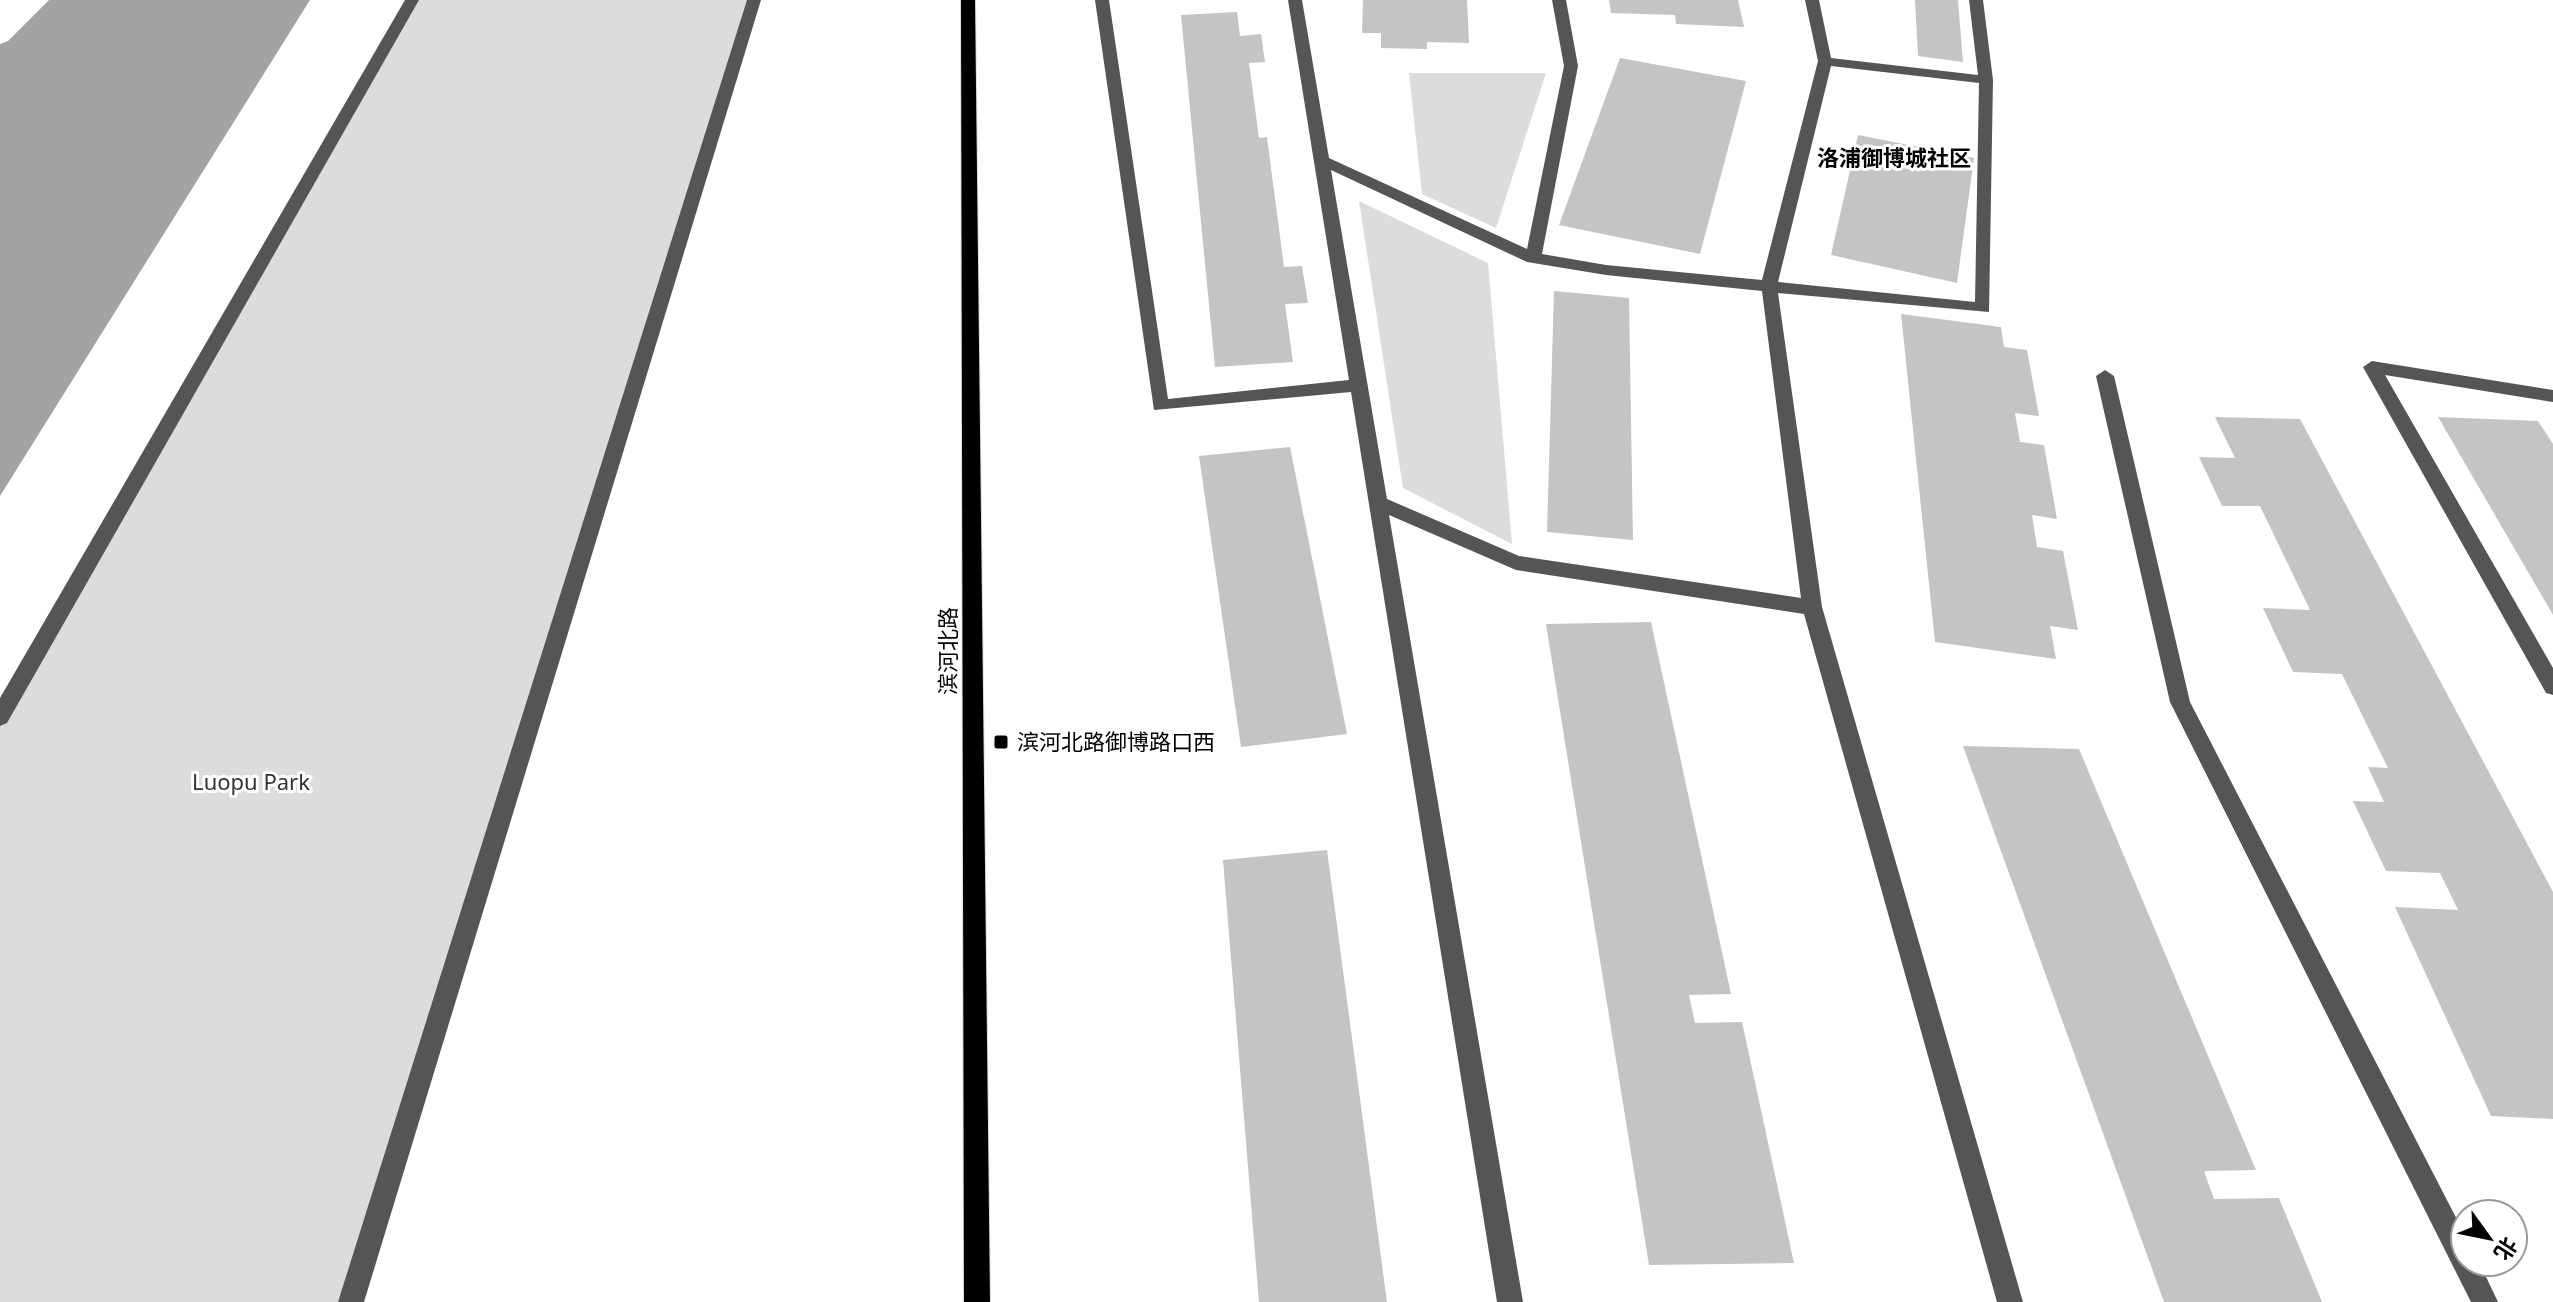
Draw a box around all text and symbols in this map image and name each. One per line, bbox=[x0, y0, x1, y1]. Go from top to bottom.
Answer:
district label: 洛浦御博城社区 bbox=[1817, 142, 1971, 172]
street label: 滨河北路 bbox=[932, 607, 962, 695]
place label: 滨河北路御博路口西 bbox=[1017, 726, 1215, 756]
marker: 滨河北路御博路口西 bbox=[992, 733, 1010, 751]
park label: Luopu Park bbox=[192, 766, 310, 796]
north arrow bbox=[2449, 1198, 2529, 1278]
text: 北 bbox=[2488, 1232, 2525, 1267]

